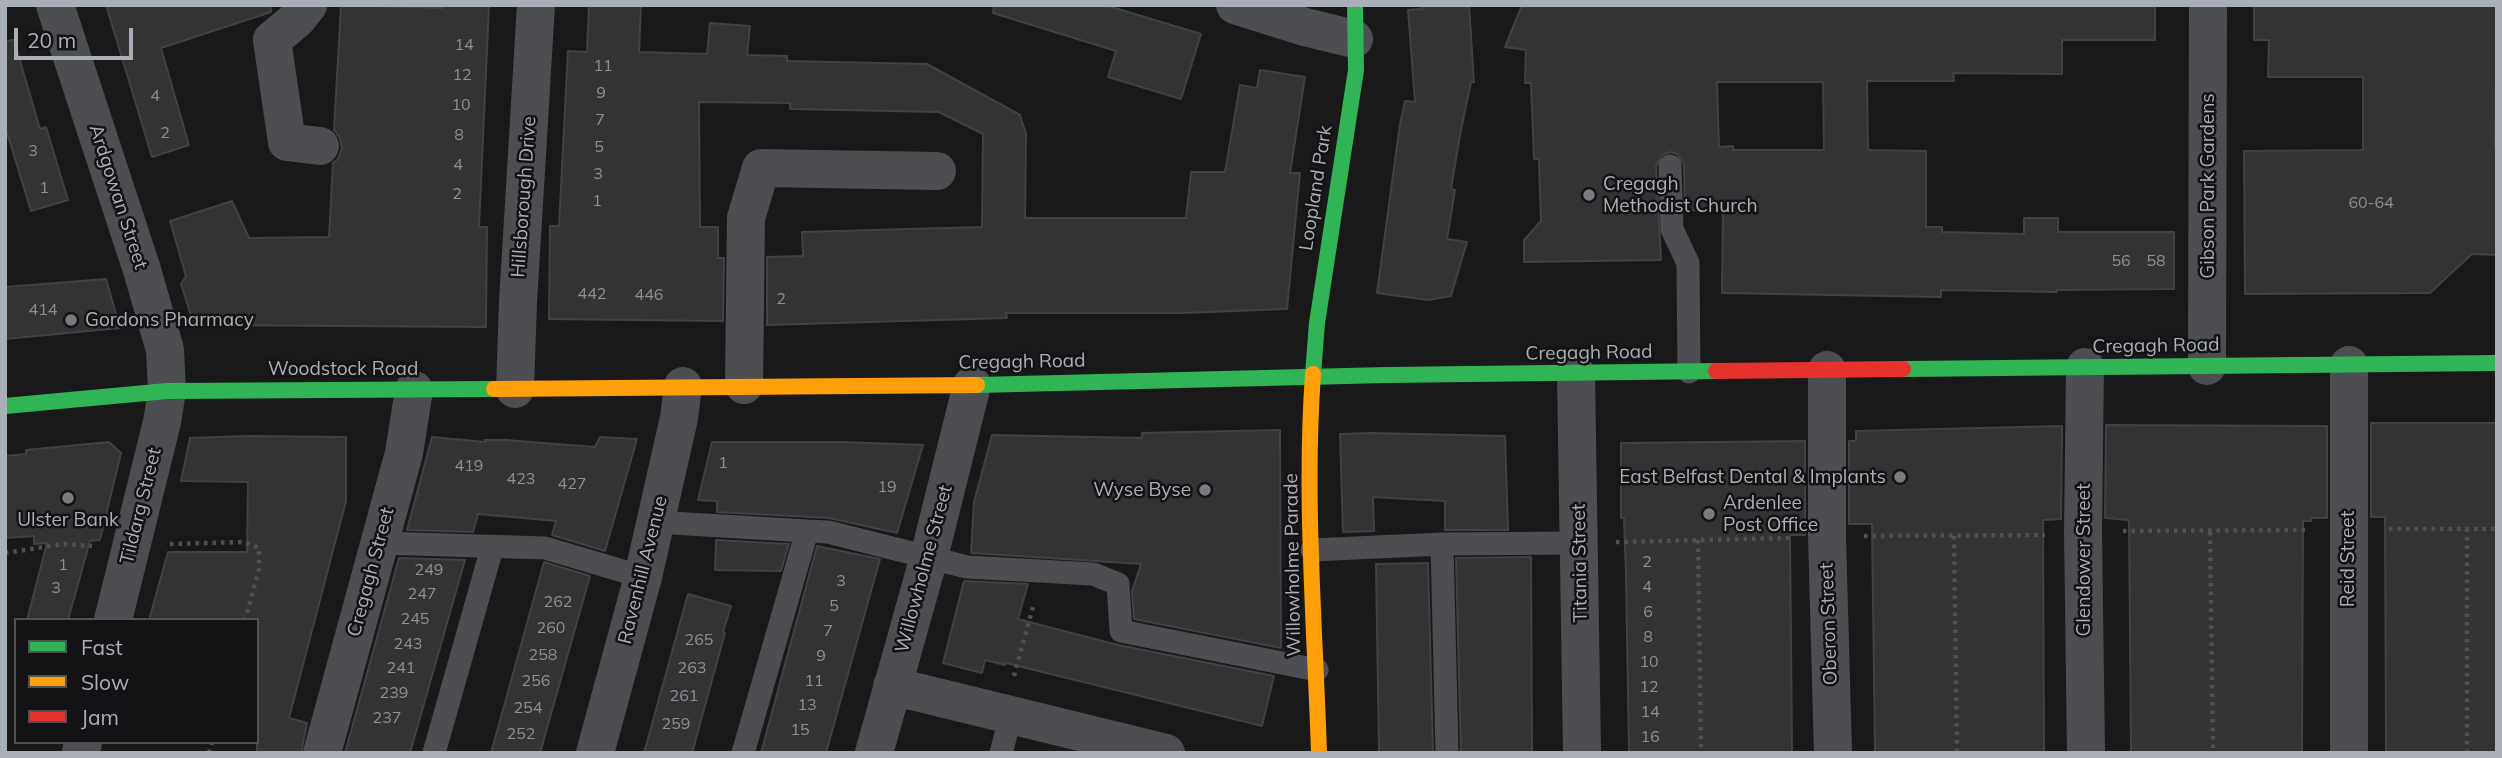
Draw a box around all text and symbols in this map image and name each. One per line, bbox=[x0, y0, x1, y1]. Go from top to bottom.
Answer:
scale bar bbox=[18, 14, 136, 58]
text: 20 m bbox=[27, 27, 76, 53]
house number: 14 bbox=[454, 35, 474, 55]
house number: 11 bbox=[593, 56, 613, 76]
house number: 12 bbox=[452, 65, 472, 85]
house number: 9 bbox=[596, 83, 606, 103]
house number: 4 bbox=[150, 86, 160, 106]
street label: Gibson Park Gardens bbox=[2197, 93, 2219, 279]
house number: 10 bbox=[451, 95, 471, 115]
house number: 7 bbox=[595, 110, 605, 130]
street label: Hillsborough Drive bbox=[507, 115, 541, 279]
street label: Ardgowan Street bbox=[84, 122, 152, 272]
house number: 2 bbox=[160, 123, 170, 143]
street label: Loopland Park bbox=[1295, 124, 1337, 252]
house number: 8 bbox=[454, 125, 464, 145]
house number: 5 bbox=[594, 137, 604, 157]
house number: 3 bbox=[28, 141, 38, 161]
house number: 4 bbox=[453, 155, 463, 175]
house number: 3 bbox=[593, 164, 603, 184]
place label: Cregagh Methodist Church bbox=[1603, 173, 1758, 217]
house number: 1 bbox=[39, 178, 49, 198]
house number: 2 bbox=[452, 184, 462, 204]
marker: Cregagh Methodist Church bbox=[1581, 187, 1597, 203]
house number: 1 bbox=[592, 191, 602, 211]
house number: 60-64 bbox=[2348, 193, 2394, 213]
house number: 56 bbox=[2111, 251, 2131, 271]
house number: 58 bbox=[2146, 251, 2166, 271]
house number: 442 bbox=[578, 284, 606, 304]
house number: 446 bbox=[635, 285, 663, 305]
house number: 2 bbox=[776, 289, 786, 309]
house number: 414 bbox=[29, 300, 57, 320]
place label: Gordons Pharmacy bbox=[85, 309, 254, 331]
marker: Gordons Pharmacy bbox=[63, 312, 79, 328]
street label: Cregagh Road bbox=[2092, 333, 2220, 359]
street label: Cregagh Road bbox=[1525, 340, 1653, 366]
street label: Cregagh Road bbox=[958, 349, 1086, 375]
street label: Woodstock Road bbox=[268, 358, 418, 380]
street label: Tildarg Street bbox=[116, 445, 166, 567]
house number: 1 bbox=[718, 453, 728, 473]
house number: 419 bbox=[455, 456, 483, 476]
place label: East Belfast Dental & Implants bbox=[1619, 466, 1886, 488]
house number: 423 bbox=[507, 469, 535, 489]
marker: East Belfast Dental & Implants bbox=[1892, 469, 1908, 485]
street label: Willowholme Parade bbox=[1280, 473, 1306, 657]
house number: 427 bbox=[558, 474, 586, 494]
house number: 19 bbox=[877, 477, 897, 497]
place label: Wyse Byse bbox=[1093, 479, 1191, 501]
marker: Wyse Byse bbox=[1197, 482, 1213, 498]
street label: Willowholme Street bbox=[891, 483, 957, 655]
street label: Glendower Street bbox=[2073, 483, 2095, 637]
marker: Ulster Bank bbox=[60, 490, 76, 506]
place label: Ardenlee Post Office bbox=[1723, 492, 1818, 536]
street label: Ravenhill Avenue bbox=[614, 494, 672, 646]
street label: Titania Street bbox=[1568, 504, 1592, 622]
street label: Cregagh Street bbox=[343, 505, 399, 639]
marker: Ardenlee Post Office bbox=[1701, 506, 1717, 522]
place label: Ulster Bank bbox=[17, 509, 119, 531]
street label: Reid Street bbox=[2337, 511, 2359, 607]
house number: 2 bbox=[1642, 552, 1652, 572]
house number: 1 bbox=[58, 555, 68, 575]
house number: 249 bbox=[415, 560, 443, 580]
street label: Oberon Street bbox=[1815, 562, 1843, 686]
house number: 3 bbox=[836, 571, 846, 591]
house number: 4 bbox=[1642, 577, 1652, 597]
house number: 3 bbox=[51, 578, 61, 598]
house number: 247 bbox=[408, 584, 436, 604]
house number: 262 bbox=[544, 592, 572, 612]
house number: 5 bbox=[829, 596, 839, 616]
house number: 6 bbox=[1643, 602, 1653, 622]
house number: 245 bbox=[401, 609, 429, 629]
legend bbox=[14, 618, 259, 744]
house number: 260 bbox=[537, 618, 565, 638]
house number: 7 bbox=[823, 621, 833, 641]
house number: 8 bbox=[1643, 627, 1653, 647]
house number: 265 bbox=[685, 630, 713, 650]
text: Fast bbox=[81, 634, 123, 660]
house number: 243 bbox=[394, 634, 422, 654]
house number: 258 bbox=[529, 645, 557, 665]
house number: 9 bbox=[816, 646, 826, 666]
house number: 10 bbox=[1639, 652, 1659, 672]
house number: 241 bbox=[387, 658, 415, 678]
house number: 263 bbox=[678, 658, 706, 678]
text: Slow bbox=[81, 669, 129, 695]
house number: 256 bbox=[522, 671, 550, 691]
house number: 11 bbox=[804, 671, 824, 691]
house number: 12 bbox=[1639, 677, 1659, 697]
house number: 239 bbox=[380, 683, 408, 703]
house number: 261 bbox=[670, 686, 698, 706]
house number: 13 bbox=[797, 695, 817, 715]
house number: 254 bbox=[514, 698, 542, 718]
house number: 14 bbox=[1640, 702, 1660, 722]
text: Jam bbox=[81, 704, 119, 730]
house number: 237 bbox=[373, 708, 401, 728]
house number: 259 bbox=[662, 714, 690, 734]
house number: 15 bbox=[790, 720, 810, 740]
house number: 252 bbox=[507, 724, 535, 744]
house number: 16 bbox=[1640, 727, 1660, 747]

